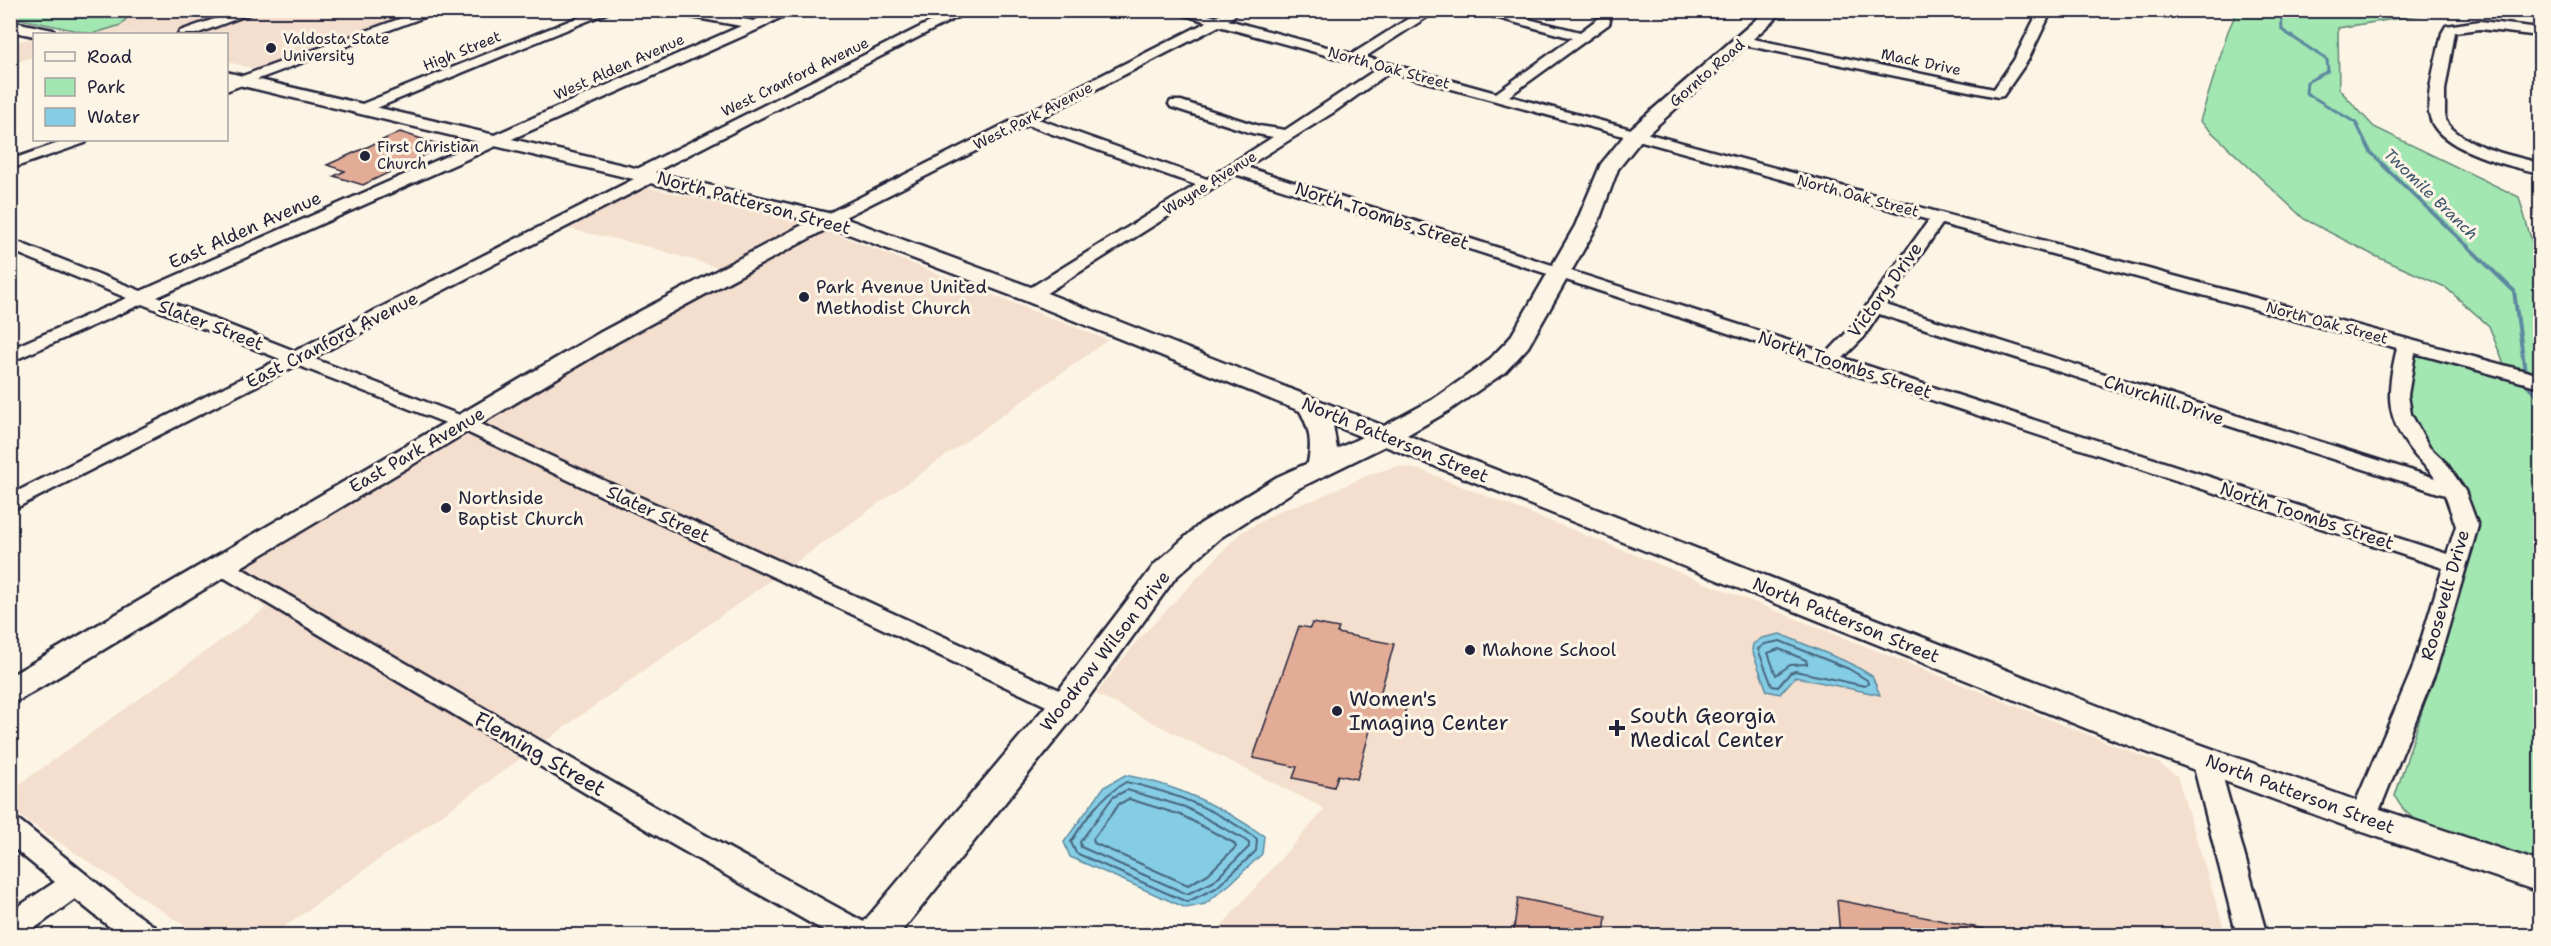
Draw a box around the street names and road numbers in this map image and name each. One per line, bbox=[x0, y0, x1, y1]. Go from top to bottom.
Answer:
street label: High Street bbox=[420, 26, 504, 76]
street label: West Alden Avenue bbox=[551, 29, 687, 105]
street label: West Cranford Avenue bbox=[718, 33, 872, 121]
street label: Gornto Road bbox=[1665, 34, 1749, 111]
street label: North Oak Street bbox=[1326, 42, 1452, 94]
street label: Mack Drive bbox=[1879, 44, 1963, 80]
street label: West Park Avenue bbox=[970, 77, 1096, 155]
street label: Wayne Avenue bbox=[1159, 146, 1261, 220]
street label: North Patterson Street bbox=[654, 166, 854, 240]
street label: North Oak Street bbox=[1795, 170, 1921, 222]
street label: North Toombs Street bbox=[1292, 176, 1472, 256]
street label: East Alden Avenue bbox=[165, 186, 325, 274]
street label: Victory Drive bbox=[1842, 238, 1928, 342]
street label: East Cranford Avenue bbox=[242, 286, 422, 394]
street label: Slater Street bbox=[155, 294, 267, 356]
street label: North Oak Street bbox=[2264, 297, 2390, 349]
street label: North Toombs Street bbox=[1755, 325, 1935, 405]
street label: Churchill Drive bbox=[2101, 369, 2227, 431]
street label: North Patterson Street bbox=[1298, 391, 1492, 489]
street label: East Park Avenue bbox=[345, 401, 489, 499]
street label: North Toombs Street bbox=[2217, 476, 2397, 556]
street label: Slater Street bbox=[603, 480, 713, 548]
street label: Roosevelt Drive bbox=[2415, 527, 2475, 663]
street label: Woodrow Wilson Drive bbox=[1035, 566, 1175, 736]
street label: North Patterson Street bbox=[1749, 571, 1943, 669]
street label: Fleming Street bbox=[469, 705, 611, 803]
street label: North Patterson Street bbox=[2202, 749, 2398, 839]

